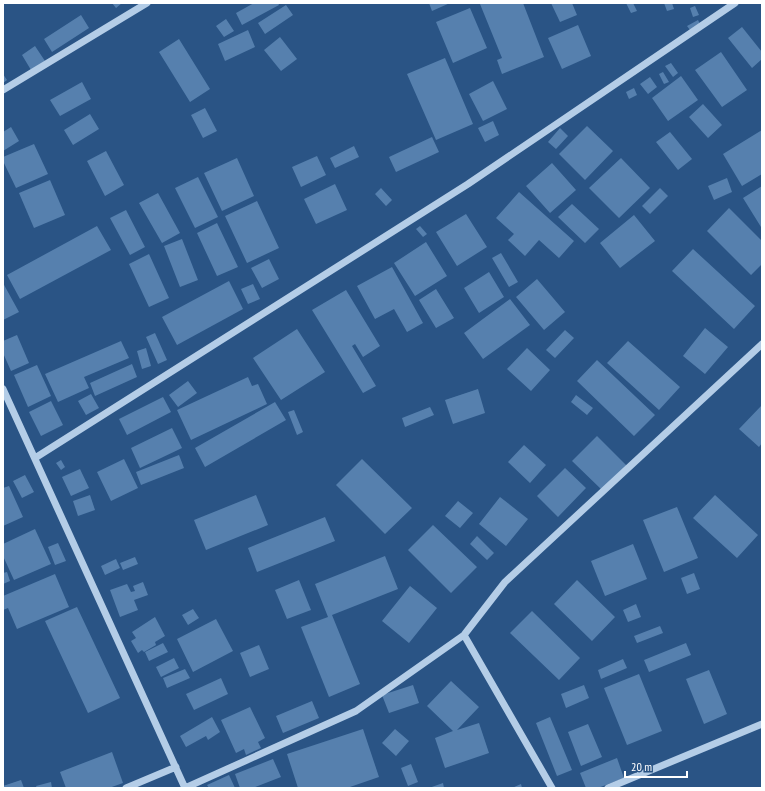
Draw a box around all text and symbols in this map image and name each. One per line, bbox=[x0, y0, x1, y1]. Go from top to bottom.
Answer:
scale bar bbox=[625, 753, 687, 779]
text: 20 m bbox=[631, 759, 652, 774]

